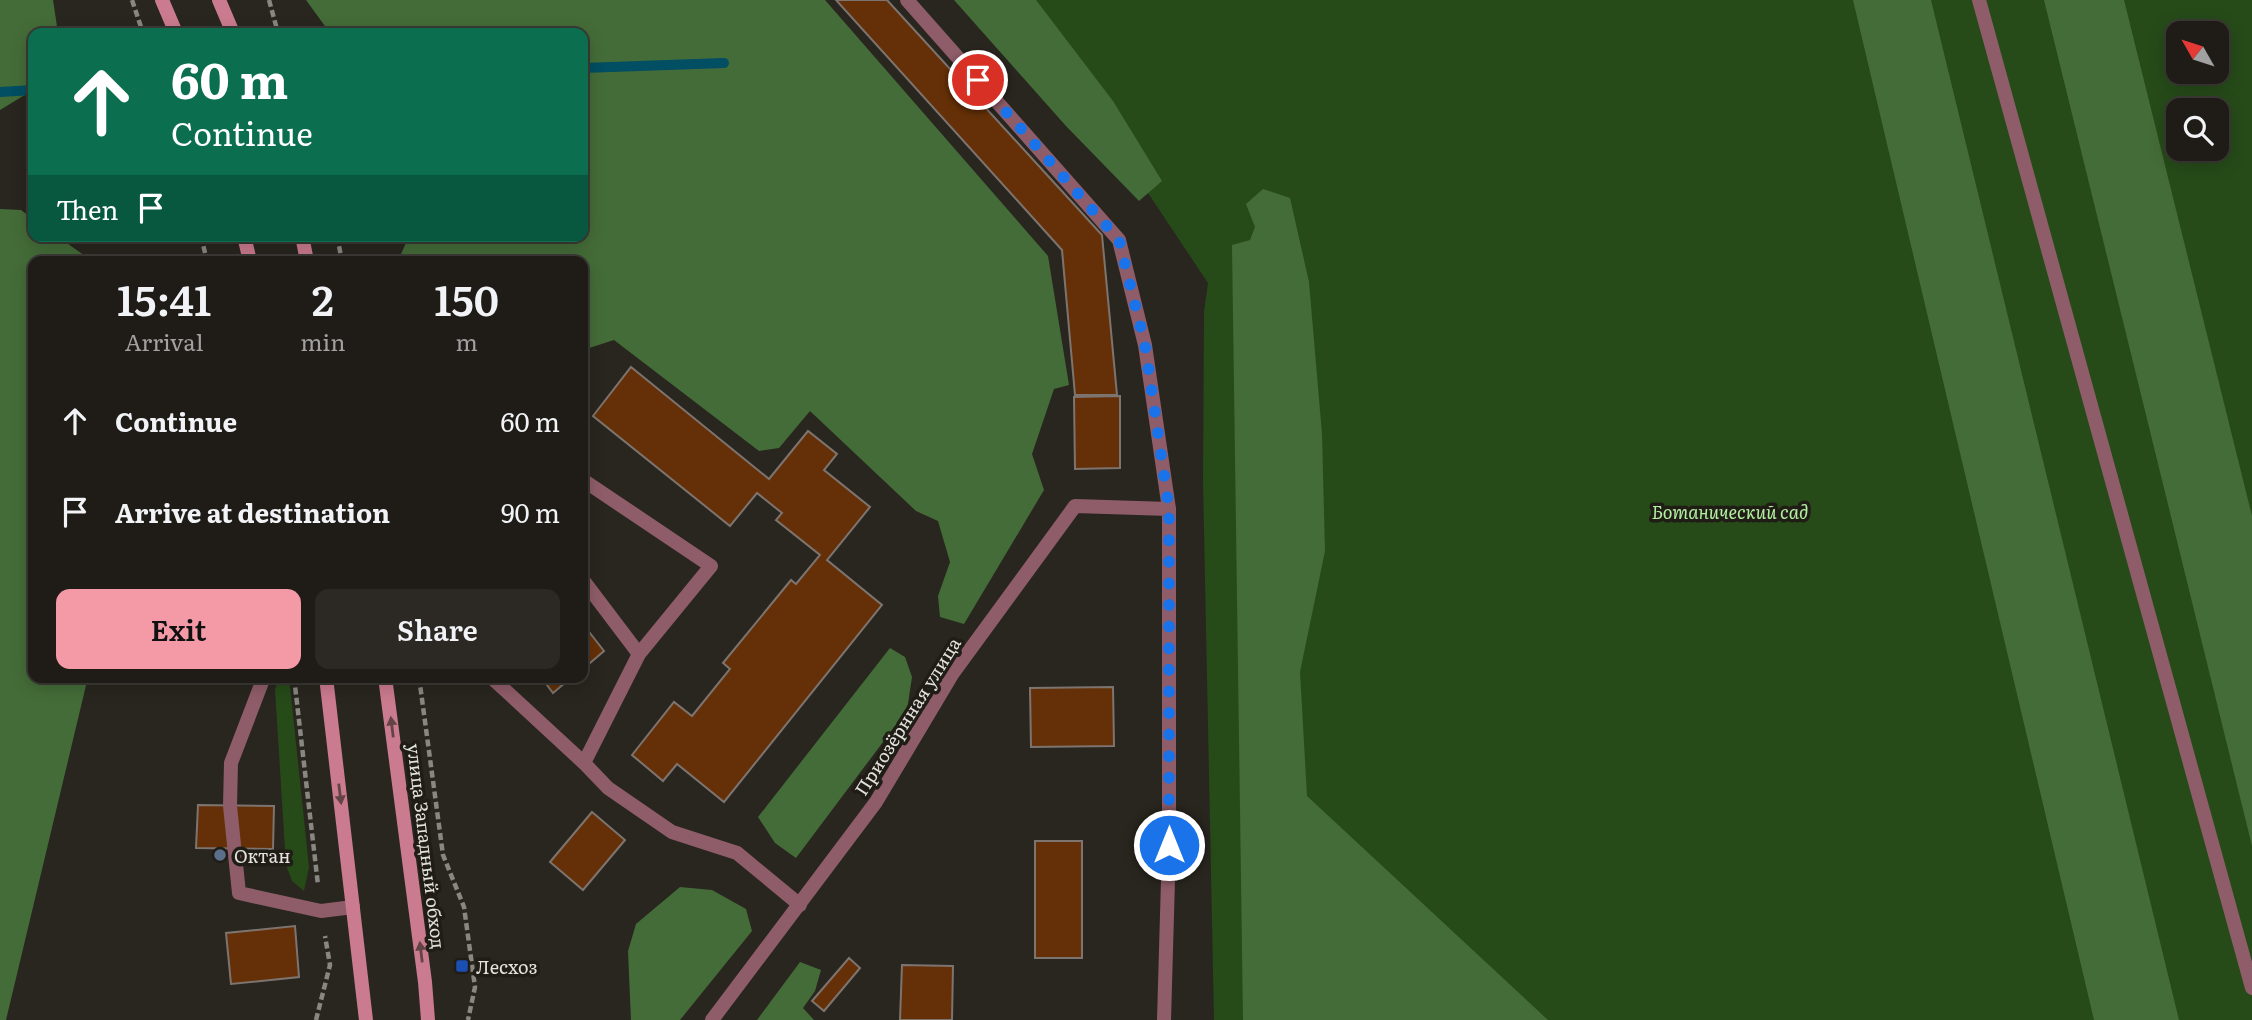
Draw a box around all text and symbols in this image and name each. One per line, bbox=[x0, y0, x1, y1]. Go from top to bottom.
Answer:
north arrow bbox=[2166, 21, 2230, 84]
map controls bbox=[2166, 21, 2229, 161]
text: 60 m bbox=[171, 41, 288, 114]
pin bbox=[948, 50, 1008, 110]
icon: ahead bbox=[56, 56, 147, 147]
icon: arrive bbox=[959, 61, 997, 99]
button: search bbox=[2166, 98, 2229, 161]
text: Continue bbox=[171, 108, 313, 156]
text: Then bbox=[56, 189, 118, 228]
icon: arrive bbox=[132, 189, 170, 227]
text: 15:41 bbox=[117, 267, 211, 329]
text: 2 bbox=[312, 267, 334, 329]
text: 150 bbox=[434, 267, 499, 329]
text: Arrival bbox=[125, 324, 203, 358]
text: min bbox=[300, 324, 345, 358]
text: m bbox=[456, 324, 478, 358]
text: Continue bbox=[115, 401, 237, 440]
text: 60 m bbox=[501, 401, 560, 440]
icon: ahead bbox=[56, 402, 94, 440]
text: Arrive at destination bbox=[115, 492, 390, 531]
text: 90 m bbox=[501, 492, 560, 531]
icon: arrive bbox=[56, 493, 94, 531]
park label: Ботанический сад bbox=[1652, 498, 1808, 525]
button: Exit bbox=[56, 589, 301, 669]
button: Share bbox=[315, 589, 560, 669]
street label: Приозёрнная улица bbox=[847, 631, 967, 800]
one-way arrow bbox=[386, 715, 397, 737]
street label: улица Западный обход bbox=[401, 742, 453, 950]
one-way arrow bbox=[334, 783, 345, 805]
position arrow bbox=[1132, 808, 1206, 882]
place label: Октан bbox=[234, 842, 290, 869]
marker: Октан bbox=[212, 847, 228, 863]
one-way arrow bbox=[416, 941, 427, 963]
place label: Лесхоз bbox=[476, 953, 538, 980]
marker: Лесхоз bbox=[454, 958, 470, 974]

